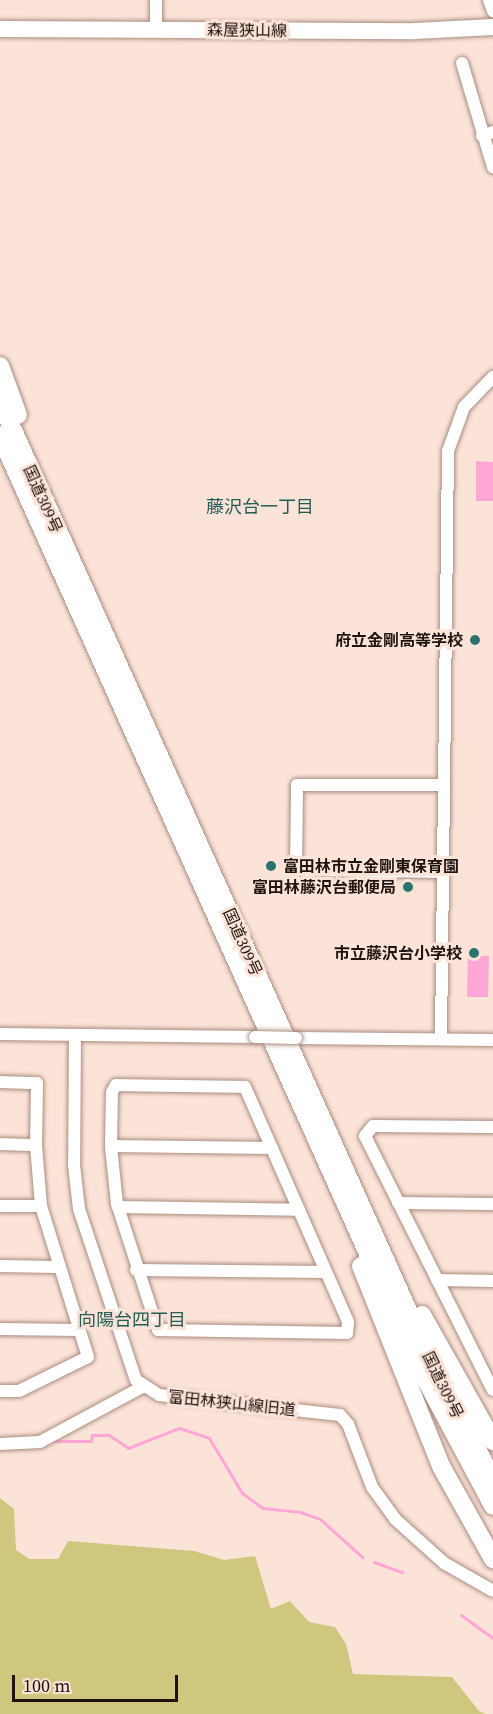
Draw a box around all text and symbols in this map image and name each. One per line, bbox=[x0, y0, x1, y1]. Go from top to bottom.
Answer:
street label: 森屋狭山線 bbox=[207, 20, 287, 40]
street label: 国道309号 bbox=[20, 462, 66, 536]
district label: 藤沢台一丁目 bbox=[206, 496, 314, 518]
place label: 府立金剛高等学校 bbox=[335, 630, 463, 650]
marker: 府立金剛高等学校 bbox=[468, 633, 482, 647]
place label: 富田林市立金剛東保育園 bbox=[283, 856, 459, 876]
marker: 富田林市立金剛東保育園 bbox=[264, 859, 278, 873]
place label: 富田林藤沢台郵便局 bbox=[252, 877, 396, 897]
marker: 富田林藤沢台郵便局 bbox=[401, 880, 415, 894]
street label: 国道309号 bbox=[220, 905, 266, 979]
place label: 市立藤沢台小学校 bbox=[334, 943, 462, 963]
marker: 市立藤沢台小学校 bbox=[467, 946, 481, 960]
district label: 向陽台四丁目 bbox=[78, 1309, 186, 1331]
street label: 国道309号 bbox=[419, 1348, 467, 1422]
street label: 富田林狭山線旧道 bbox=[167, 1387, 297, 1419]
scale bar bbox=[15, 1663, 182, 1701]
text: 100 m bbox=[23, 1673, 70, 1698]

